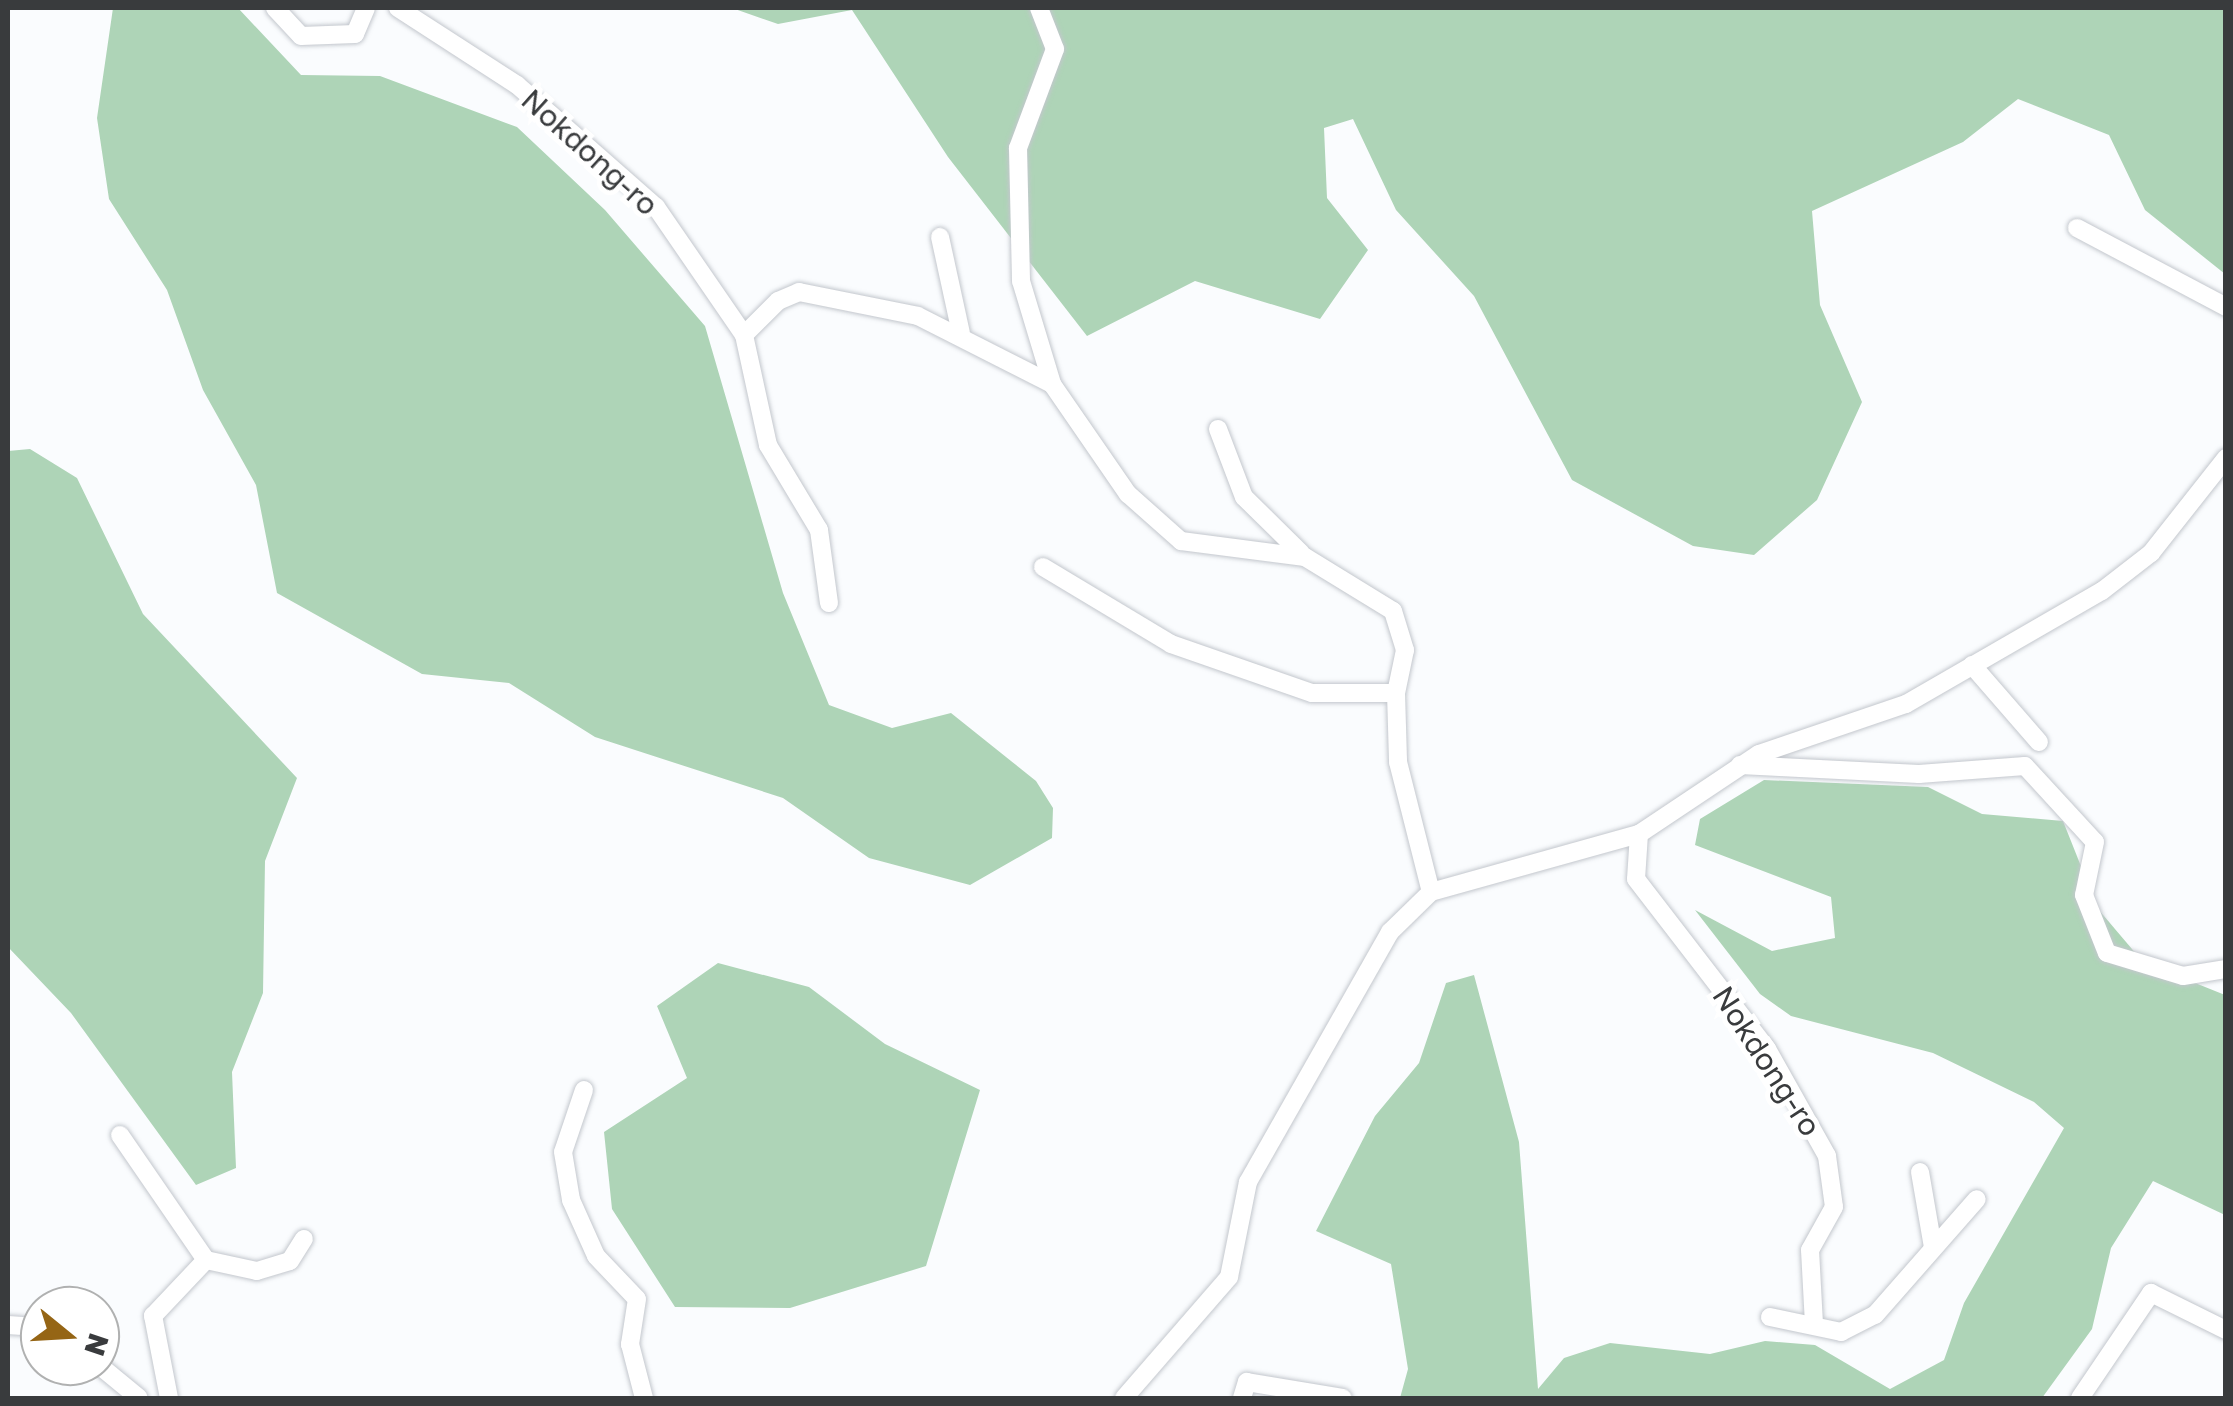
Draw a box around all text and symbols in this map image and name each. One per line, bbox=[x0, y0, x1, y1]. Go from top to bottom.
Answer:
street label: Nokdong-ro bbox=[514, 81, 666, 223]
street label: Nokdong-ro bbox=[1705, 979, 1829, 1143]
north arrow bbox=[20, 1286, 120, 1386]
text: N bbox=[78, 1330, 116, 1360]

